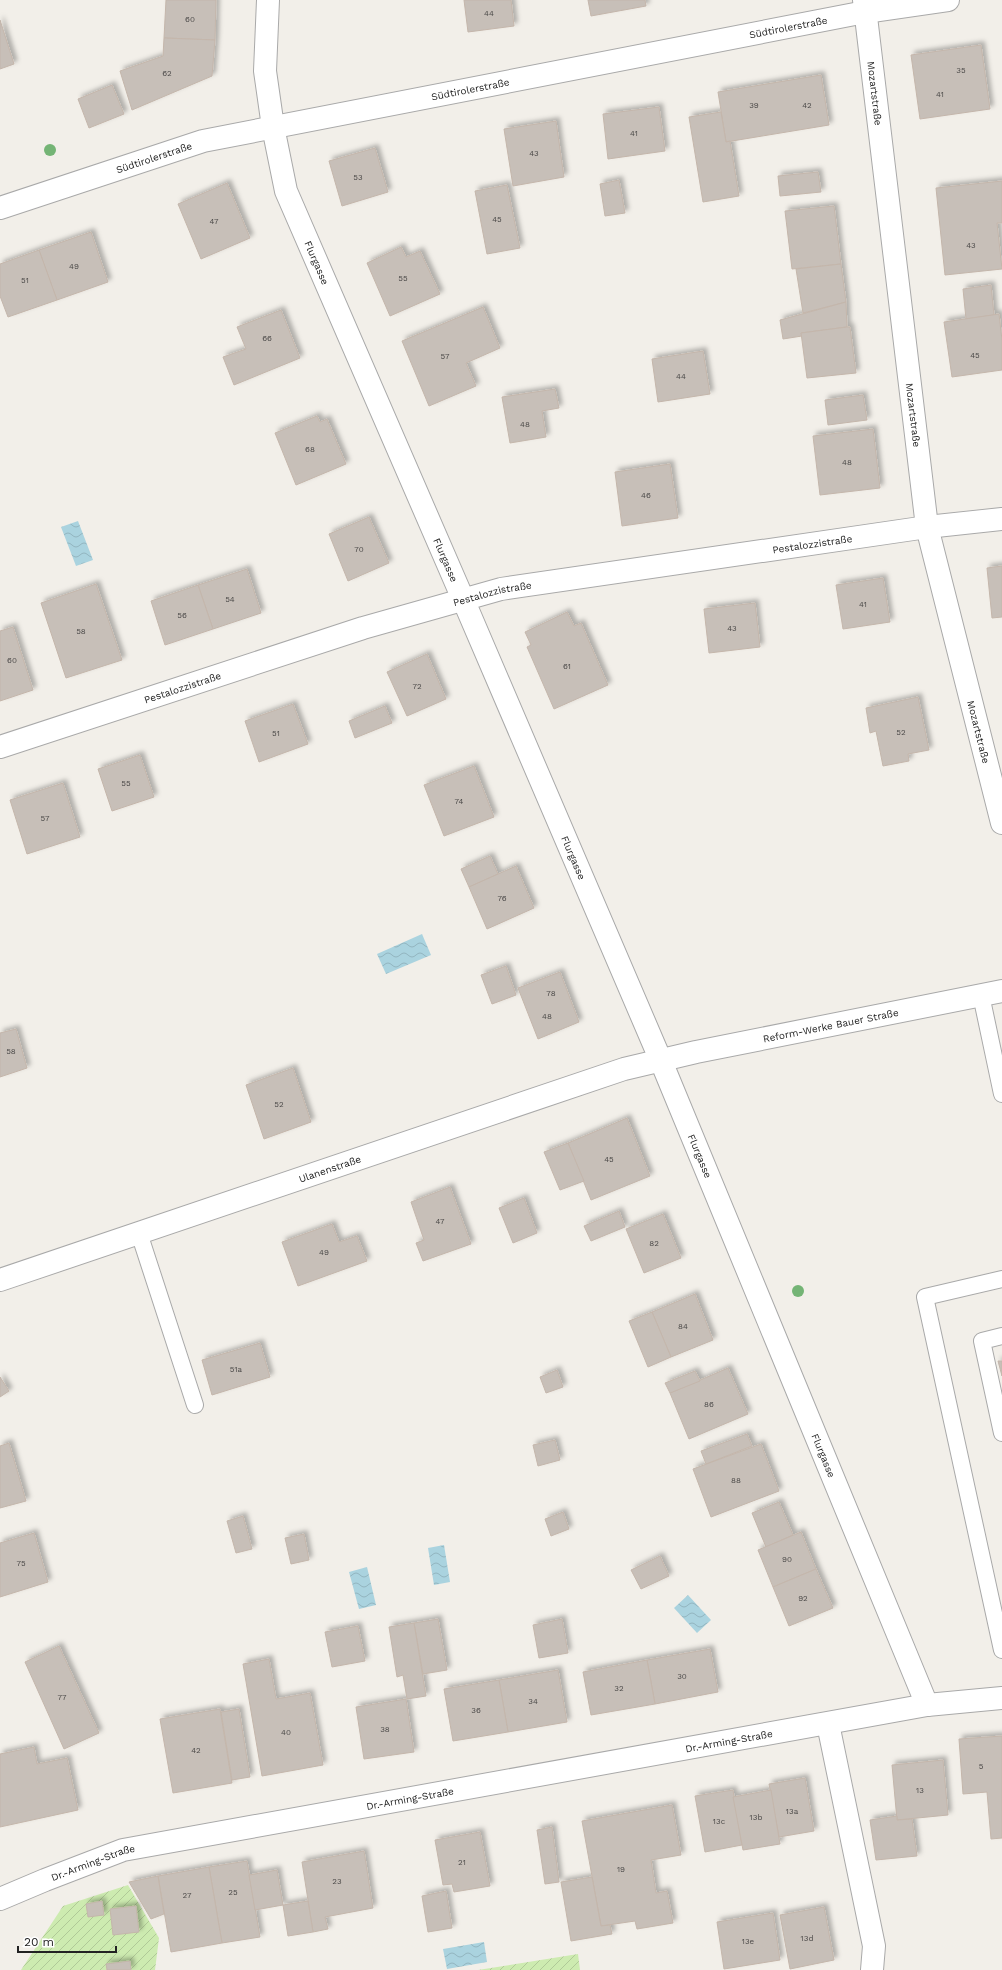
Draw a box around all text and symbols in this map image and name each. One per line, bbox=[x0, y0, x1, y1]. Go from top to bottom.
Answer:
house number: 44 bbox=[484, 9, 494, 18]
street label: Südtirolerstraße bbox=[748, 14, 828, 40]
house number: 60 bbox=[185, 15, 195, 24]
street label: Mozartstraße bbox=[866, 61, 884, 126]
house number: 35 bbox=[956, 66, 966, 75]
house number: 62 bbox=[162, 69, 172, 78]
street label: Südtirolerstraße bbox=[430, 76, 510, 102]
house number: 41 bbox=[936, 90, 944, 99]
house number: 39 bbox=[749, 101, 759, 110]
house number: 42 bbox=[802, 101, 812, 110]
house number: 41 bbox=[630, 129, 638, 138]
street label: Südtirolerstraße bbox=[114, 139, 193, 175]
house number: 43 bbox=[529, 149, 539, 158]
house number: 53 bbox=[353, 173, 363, 182]
house number: 45 bbox=[492, 215, 502, 224]
house number: 47 bbox=[210, 217, 219, 226]
street label: Flurgasse bbox=[303, 239, 331, 286]
house number: 43 bbox=[966, 241, 976, 250]
house number: 49 bbox=[69, 262, 79, 271]
house number: 55 bbox=[398, 274, 408, 283]
house number: 51 bbox=[21, 276, 29, 285]
house number: 66 bbox=[262, 334, 272, 343]
house number: 45 bbox=[970, 351, 980, 360]
house number: 57 bbox=[440, 352, 450, 361]
house number: 44 bbox=[676, 372, 686, 381]
street label: Mozartstraße bbox=[904, 382, 923, 448]
house number: 48 bbox=[520, 420, 530, 429]
house number: 68 bbox=[305, 445, 315, 454]
house number: 48 bbox=[842, 458, 852, 467]
house number: 46 bbox=[641, 491, 651, 500]
street label: Pestalozzistraße bbox=[772, 532, 853, 555]
street label: Flurgasse bbox=[432, 536, 460, 584]
house number: 70 bbox=[354, 545, 364, 554]
street label: Pestalozzistraße bbox=[452, 579, 532, 608]
house number: 54 bbox=[225, 595, 235, 604]
house number: 41 bbox=[859, 600, 867, 609]
house number: 56 bbox=[177, 611, 187, 620]
house number: 43 bbox=[727, 624, 737, 633]
house number: 58 bbox=[76, 627, 86, 636]
house number: 60 bbox=[7, 656, 17, 665]
house number: 61 bbox=[563, 662, 571, 671]
street label: Pestalozzistraße bbox=[143, 669, 223, 705]
house number: 72 bbox=[412, 682, 422, 691]
street label: Mozartstraße bbox=[966, 699, 992, 765]
house number: 52 bbox=[896, 728, 906, 737]
house number: 51 bbox=[272, 729, 280, 738]
house number: 55 bbox=[121, 779, 131, 788]
house number: 74 bbox=[455, 797, 464, 806]
house number: 57 bbox=[40, 814, 50, 823]
street label: Flurgasse bbox=[560, 834, 588, 881]
house number: 76 bbox=[497, 894, 507, 903]
house number: 78 bbox=[546, 989, 556, 998]
street label: Reform-Werke Bauer Straße bbox=[762, 1006, 900, 1044]
house number: 48 bbox=[542, 1012, 552, 1021]
house number: 58 bbox=[6, 1047, 16, 1056]
house number: 52 bbox=[274, 1100, 284, 1109]
street label: Flurgasse bbox=[686, 1132, 714, 1180]
street label: Ulanenstraße bbox=[297, 1153, 362, 1184]
house number: 45 bbox=[604, 1155, 614, 1164]
house number: 47 bbox=[436, 1217, 445, 1226]
house number: 82 bbox=[649, 1239, 659, 1248]
house number: 49 bbox=[319, 1248, 329, 1257]
house number: 84 bbox=[678, 1322, 688, 1331]
house number: 51a bbox=[230, 1365, 243, 1374]
house number: 86 bbox=[704, 1400, 714, 1409]
street label: Flurgasse bbox=[810, 1432, 838, 1479]
house number: 88 bbox=[731, 1476, 741, 1485]
house number: 90 bbox=[782, 1555, 792, 1564]
house number: 75 bbox=[16, 1559, 26, 1568]
house number: 92 bbox=[798, 1594, 808, 1603]
house number: 30 bbox=[677, 1672, 687, 1681]
house number: 32 bbox=[614, 1684, 624, 1693]
house number: 77 bbox=[58, 1693, 67, 1702]
house number: 34 bbox=[528, 1697, 538, 1706]
house number: 36 bbox=[471, 1706, 481, 1715]
house number: 38 bbox=[380, 1725, 390, 1734]
street label: Dr.-Arming-Straße bbox=[684, 1727, 774, 1754]
house number: 40 bbox=[281, 1728, 291, 1737]
house number: 42 bbox=[191, 1746, 201, 1755]
house number: 5 bbox=[979, 1762, 984, 1771]
street label: Dr.-Arming-Straße bbox=[365, 1785, 455, 1812]
house number: 13 bbox=[916, 1786, 924, 1795]
house number: 13a bbox=[786, 1807, 799, 1816]
house number: 13b bbox=[750, 1813, 762, 1822]
house number: 13c bbox=[713, 1817, 726, 1826]
street label: Dr.-Arming-Straße bbox=[49, 1842, 136, 1883]
house number: 21 bbox=[458, 1858, 466, 1867]
house number: 19 bbox=[617, 1865, 625, 1874]
house number: 23 bbox=[332, 1877, 342, 1886]
house number: 25 bbox=[228, 1888, 238, 1897]
house number: 27 bbox=[183, 1891, 192, 1900]
scale bar bbox=[18, 1928, 116, 1954]
house number: 13d bbox=[801, 1934, 813, 1943]
text: 20 m bbox=[24, 1935, 54, 1949]
house number: 13e bbox=[742, 1937, 755, 1946]

